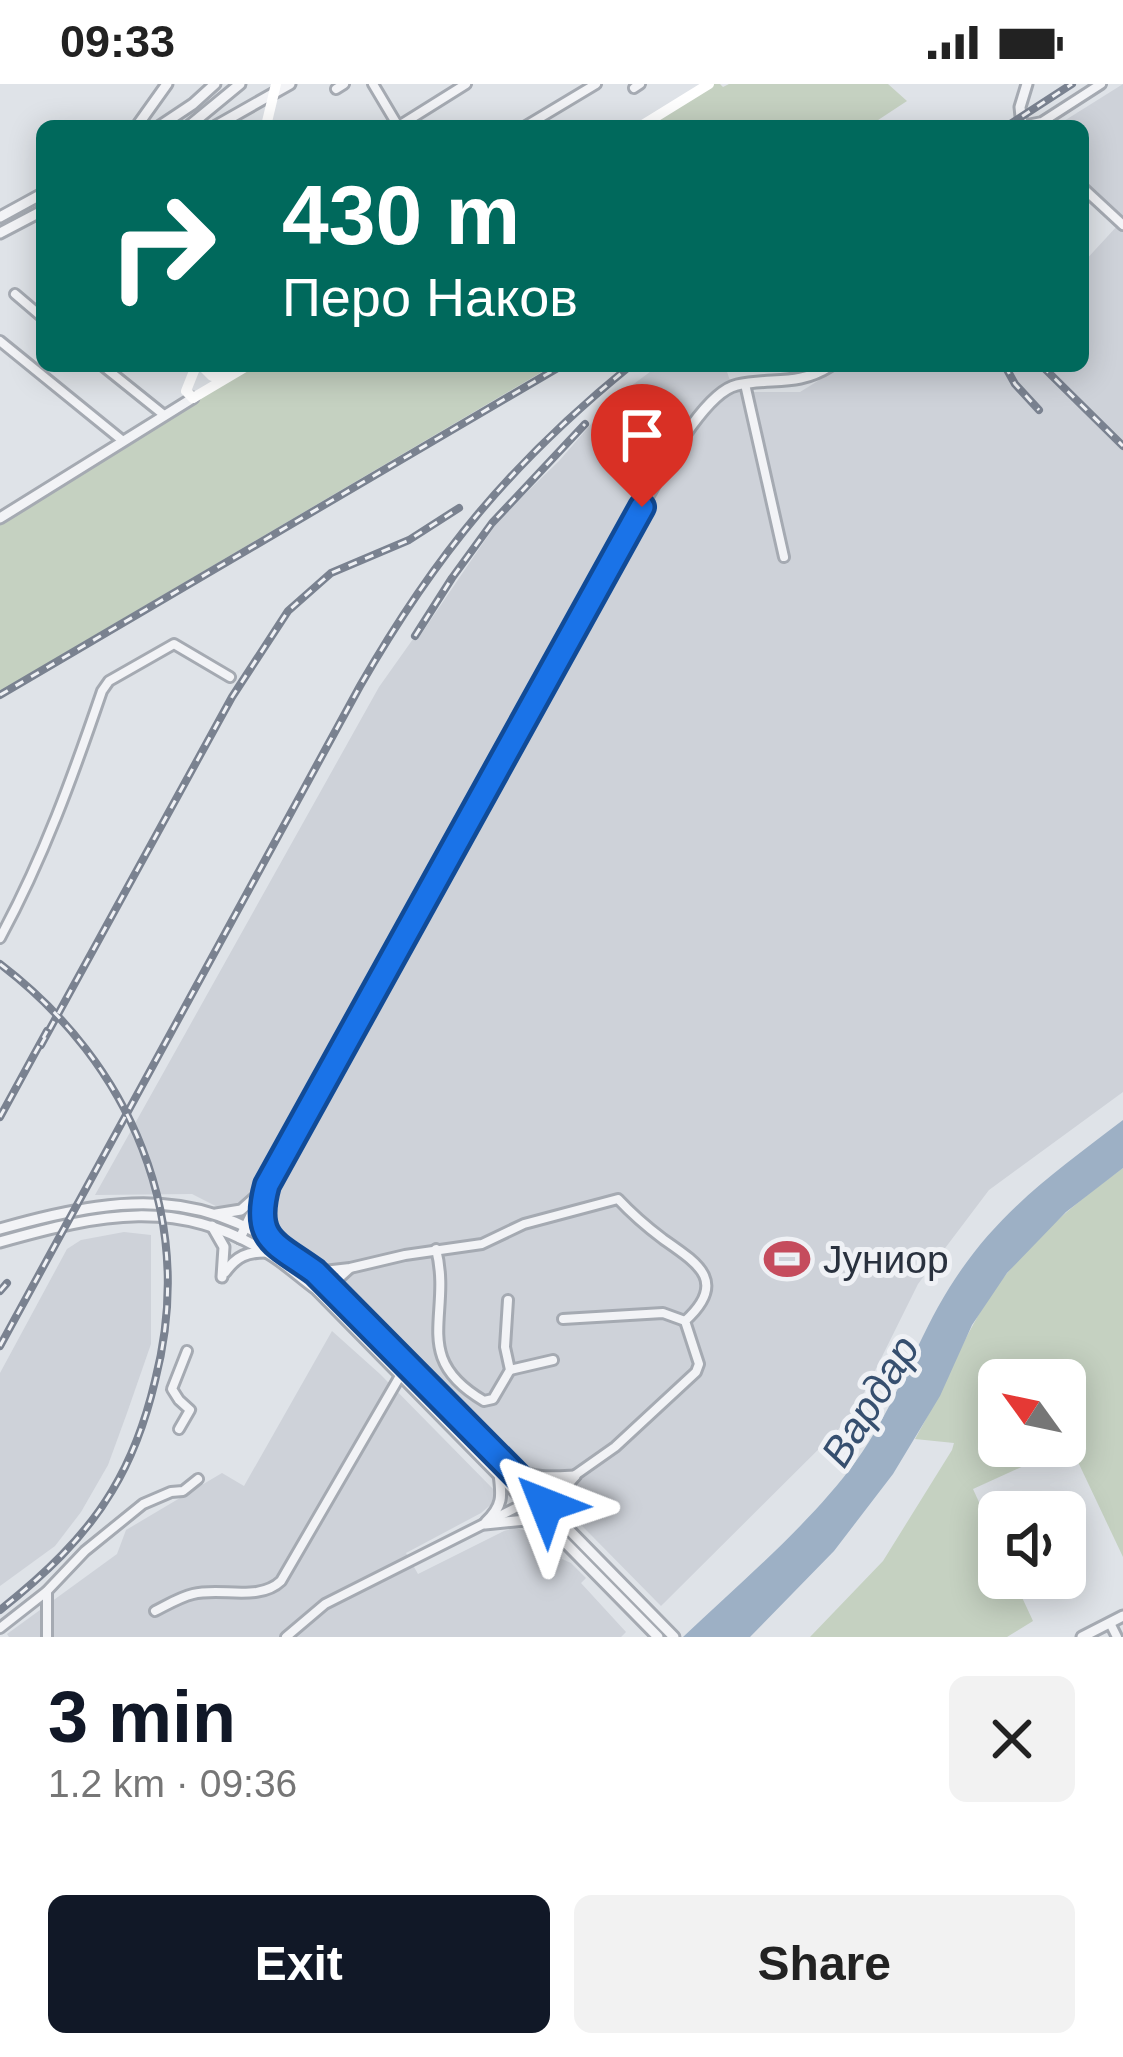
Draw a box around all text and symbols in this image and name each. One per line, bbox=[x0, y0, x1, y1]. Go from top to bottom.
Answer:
text: 09:33 bbox=[60, 16, 175, 67]
icon: right bbox=[84, 168, 240, 324]
text: 430 m bbox=[282, 168, 520, 262]
text: Перо Наков bbox=[282, 267, 578, 327]
pin bbox=[591, 384, 693, 507]
icon: arrive bbox=[609, 402, 675, 468]
sports icon: Јуниор bbox=[762, 1234, 812, 1284]
place label: Јуниор bbox=[823, 1238, 949, 1281]
water label: Вардар bbox=[812, 1327, 928, 1475]
north arrow bbox=[978, 1359, 1086, 1467]
map controls bbox=[978, 1359, 1086, 1599]
position arrow bbox=[483, 1442, 609, 1568]
button: sound bbox=[978, 1491, 1086, 1599]
button: close bbox=[949, 1676, 1075, 1802]
text: 3 min bbox=[48, 1677, 236, 1757]
text: 1.2 km · 09:36 bbox=[48, 1762, 297, 1805]
button: Exit bbox=[48, 1895, 550, 2033]
button: Share bbox=[574, 1895, 1075, 2033]

